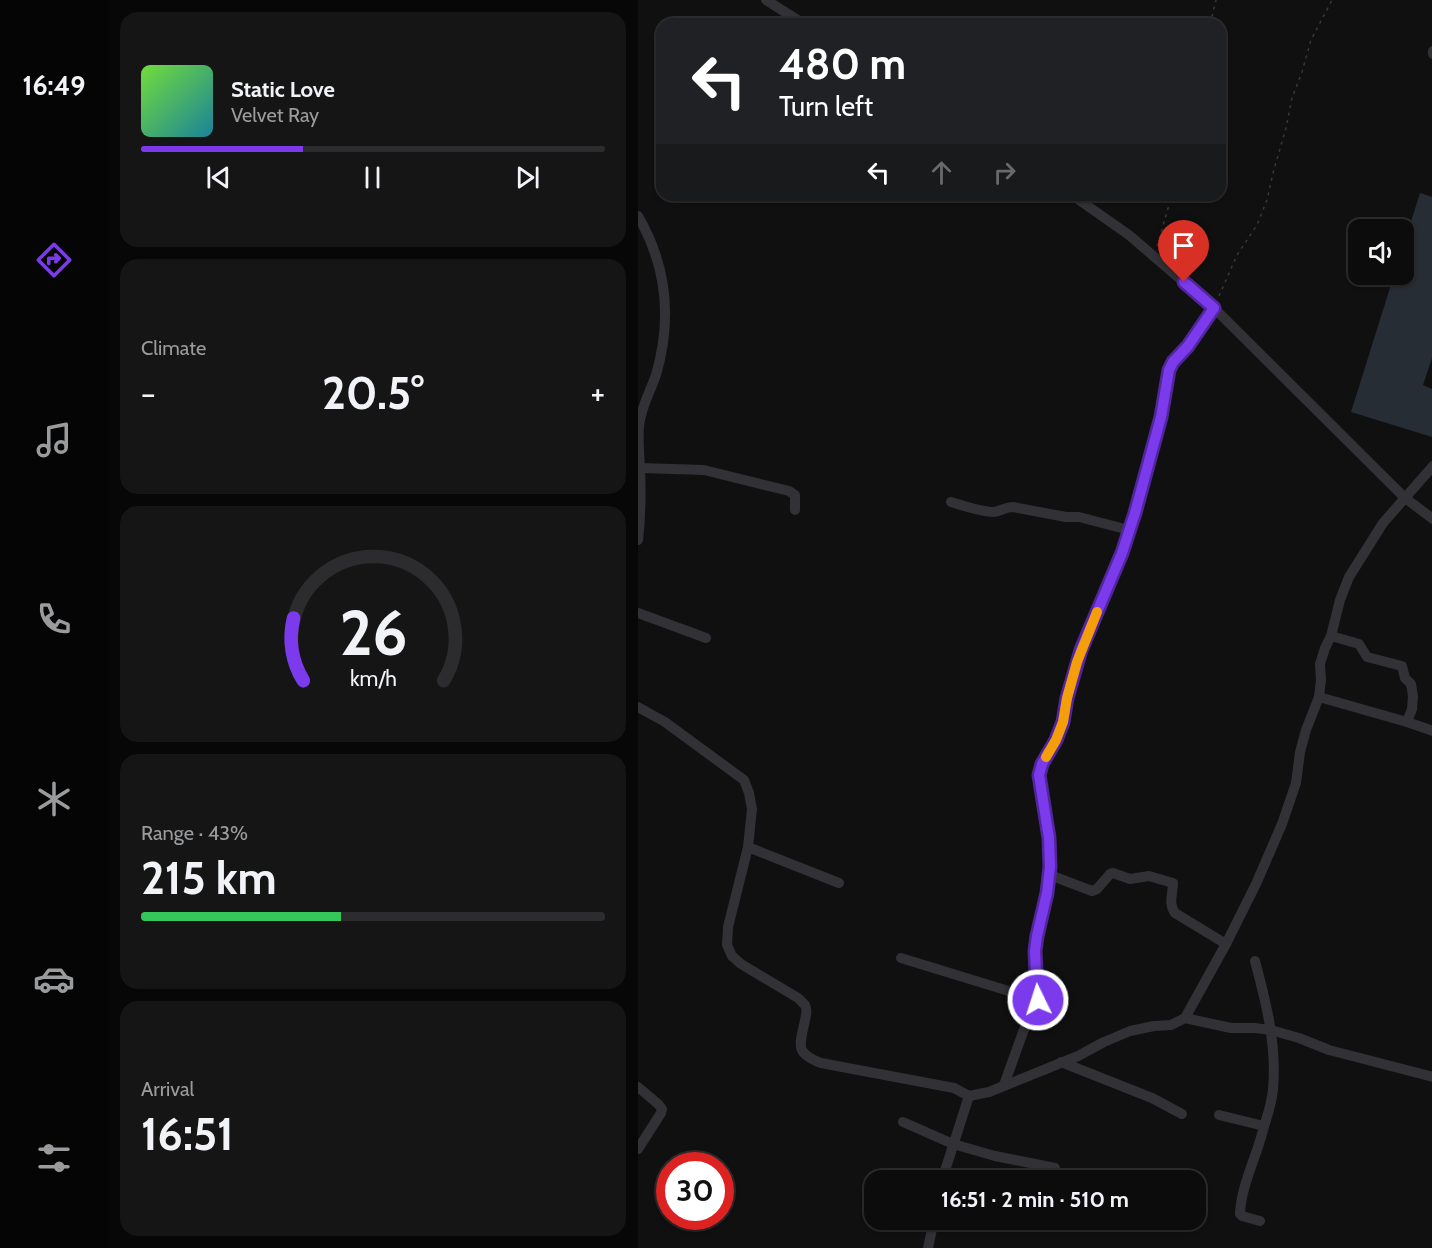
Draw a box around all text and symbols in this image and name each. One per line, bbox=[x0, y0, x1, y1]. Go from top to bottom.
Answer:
text: 480 m bbox=[779, 38, 906, 90]
icon: left bbox=[680, 42, 758, 120]
text: 16:49 bbox=[22, 69, 86, 102]
text: Static Love bbox=[231, 76, 335, 103]
text: Turn left bbox=[779, 90, 873, 123]
text: Velvet Ray bbox=[231, 103, 319, 127]
icon: left bbox=[862, 156, 895, 189]
icon: ahead bbox=[925, 156, 958, 189]
icon: right bbox=[988, 156, 1021, 189]
icon: previous bbox=[202, 161, 235, 194]
icon: pause bbox=[356, 161, 389, 194]
icon: next bbox=[511, 161, 544, 194]
map controls bbox=[1348, 219, 1414, 285]
button: sound bbox=[1348, 219, 1414, 285]
pin bbox=[1158, 220, 1209, 282]
icon: arrive bbox=[1167, 229, 1200, 262]
icon: directions bbox=[33, 239, 75, 281]
text: Climate bbox=[141, 336, 206, 360]
text: 20.5° bbox=[322, 366, 424, 420]
text: − bbox=[141, 373, 156, 413]
text: + bbox=[590, 373, 605, 413]
icon: music bbox=[33, 419, 75, 461]
text: 26 bbox=[339, 595, 407, 671]
icon: phone bbox=[33, 598, 75, 640]
text: km/h bbox=[350, 665, 396, 691]
icon: climate bbox=[33, 778, 75, 820]
text: Range · 43% bbox=[141, 821, 248, 845]
text: 215 km bbox=[141, 851, 277, 905]
icon: car bbox=[33, 958, 75, 1000]
position arrow bbox=[1006, 968, 1070, 1032]
text: Arrival bbox=[141, 1077, 194, 1101]
text: 16:51 bbox=[141, 1107, 234, 1161]
icon: filters bbox=[33, 1137, 75, 1179]
speed limit sign: 30 bbox=[656, 1152, 734, 1230]
text: 16:51 · 2 min · 510 m bbox=[941, 1186, 1129, 1213]

